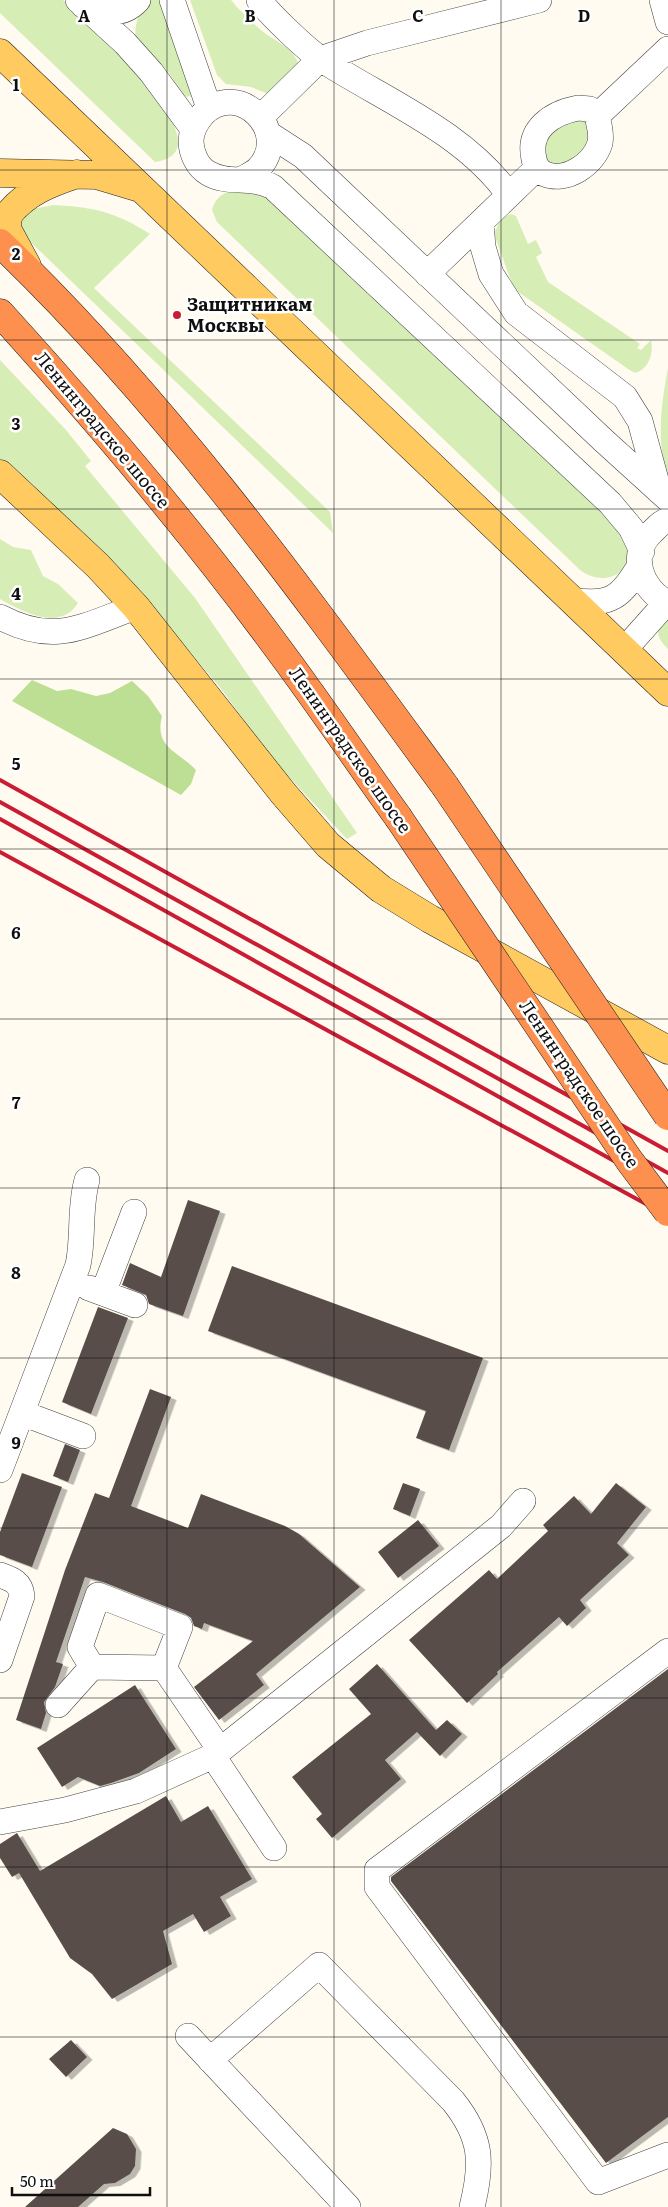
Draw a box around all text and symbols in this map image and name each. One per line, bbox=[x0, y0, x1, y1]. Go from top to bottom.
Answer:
text: A bbox=[78, 3, 90, 27]
text: B bbox=[244, 3, 256, 27]
text: C bbox=[412, 3, 424, 27]
text: D bbox=[578, 3, 590, 27]
text: 1 bbox=[13, 72, 20, 96]
text: 2 bbox=[12, 241, 21, 265]
place label: Защитникам Москвы bbox=[187, 290, 312, 338]
marker: Защитникам Москвы bbox=[171, 309, 183, 321]
street label: Ленинградское шоссе bbox=[29, 344, 177, 514]
text: 3 bbox=[12, 411, 21, 435]
text: 4 bbox=[11, 581, 21, 605]
street label: Ленинградское шоссе bbox=[283, 660, 419, 838]
text: 5 bbox=[12, 751, 21, 775]
text: 6 bbox=[11, 920, 21, 944]
street label: Ленинградское шоссе bbox=[514, 993, 647, 1173]
text: 7 bbox=[12, 1090, 21, 1114]
text: 8 bbox=[11, 1260, 21, 1284]
text: 9 bbox=[11, 1430, 21, 1454]
scale bar bbox=[12, 2164, 150, 2196]
text: 50 m bbox=[20, 2169, 54, 2192]

